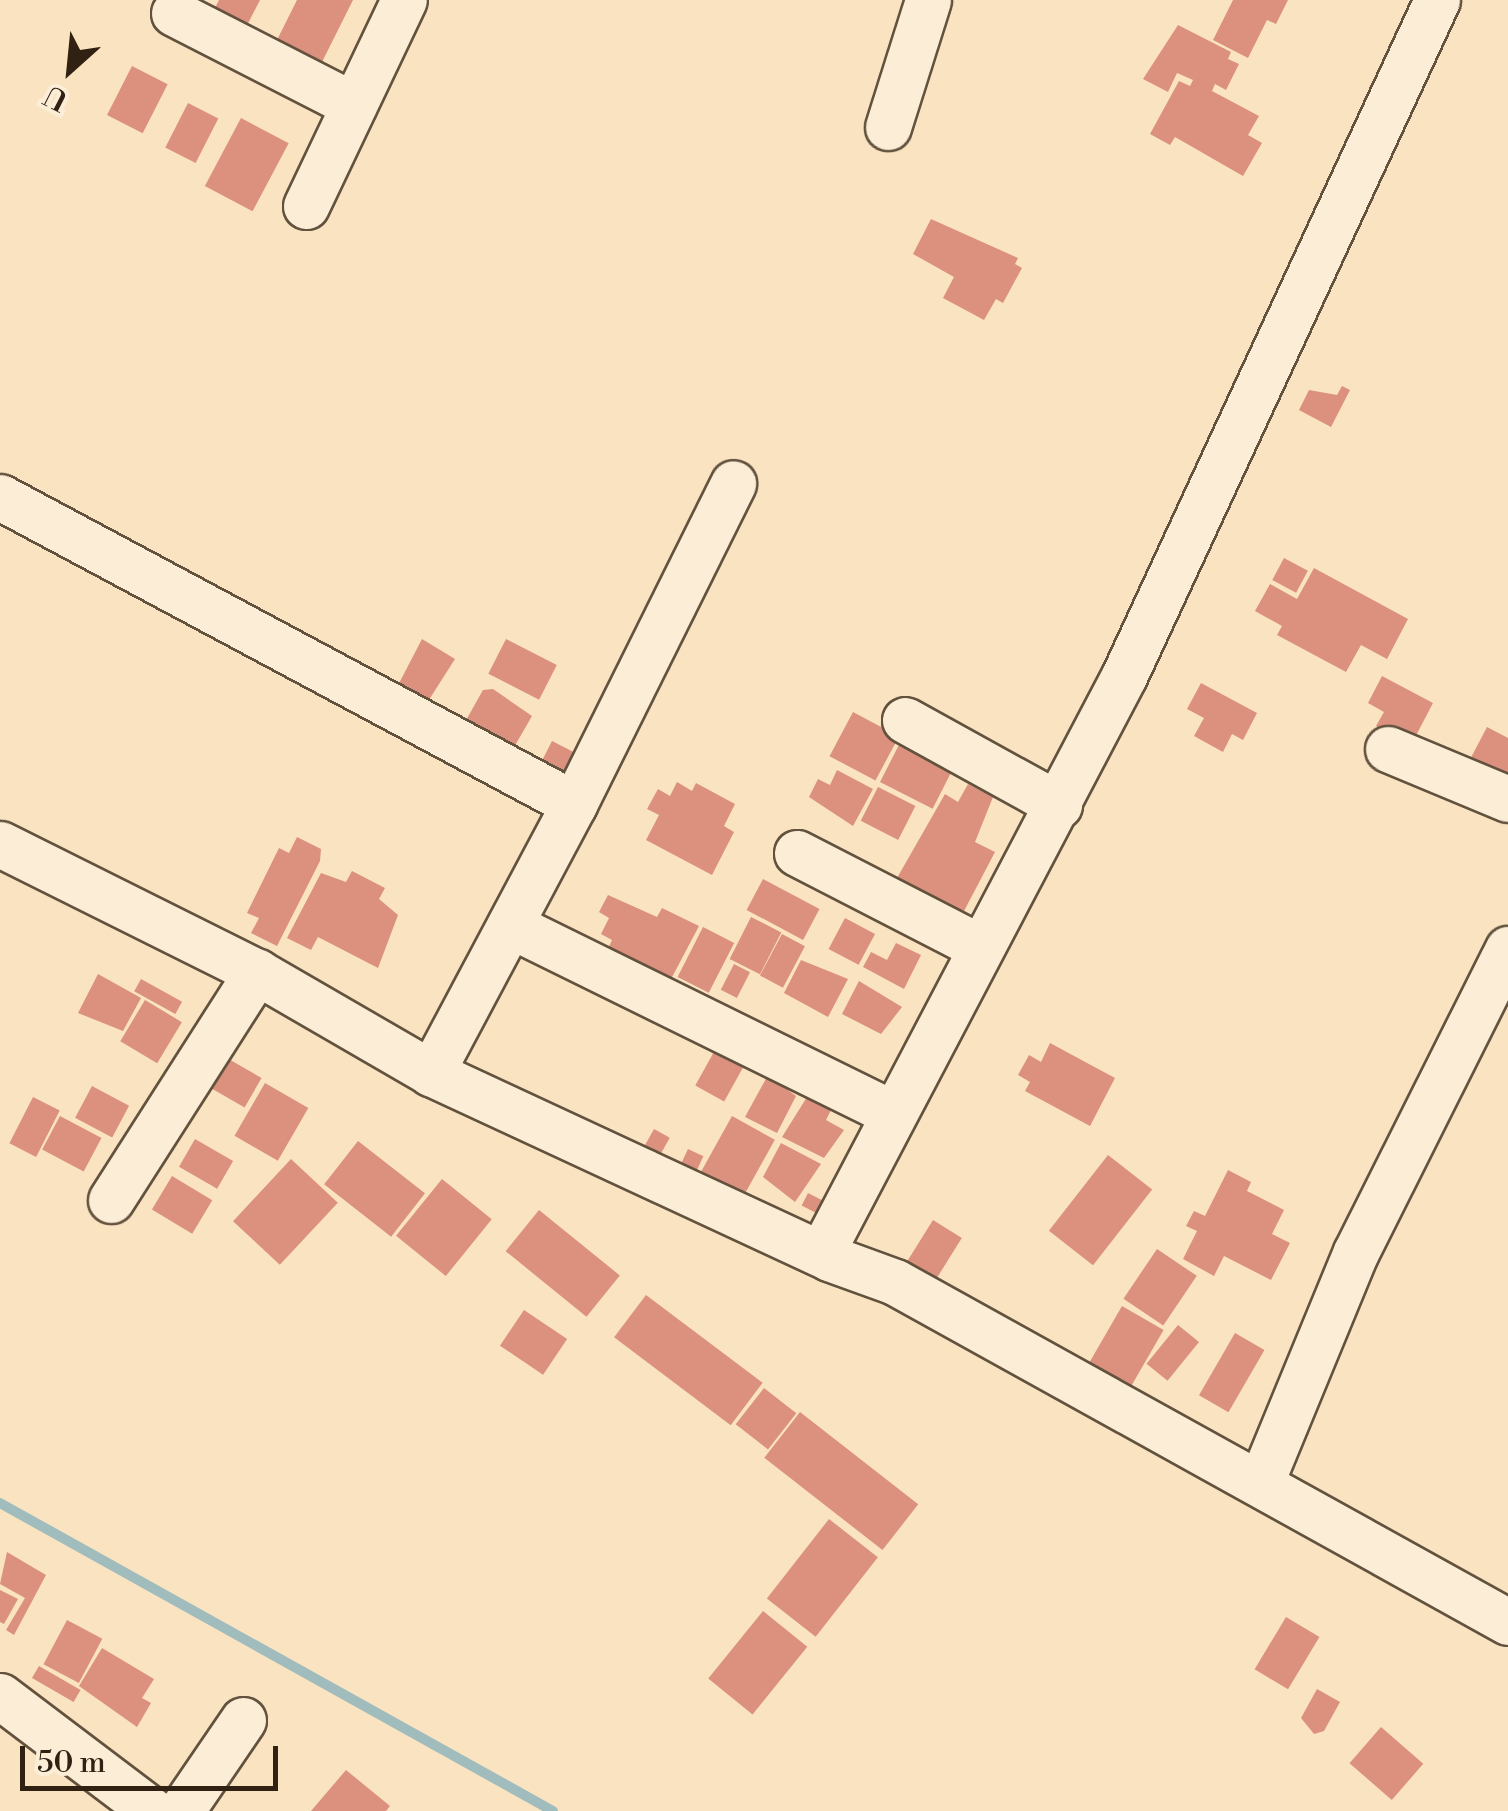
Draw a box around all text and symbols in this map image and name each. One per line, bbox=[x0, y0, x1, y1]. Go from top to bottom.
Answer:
north arrow bbox=[20, 20, 120, 120]
text: U bbox=[39, 77, 74, 118]
scale bar bbox=[25, 1726, 282, 1788]
text: 50 m bbox=[37, 1744, 106, 1782]

